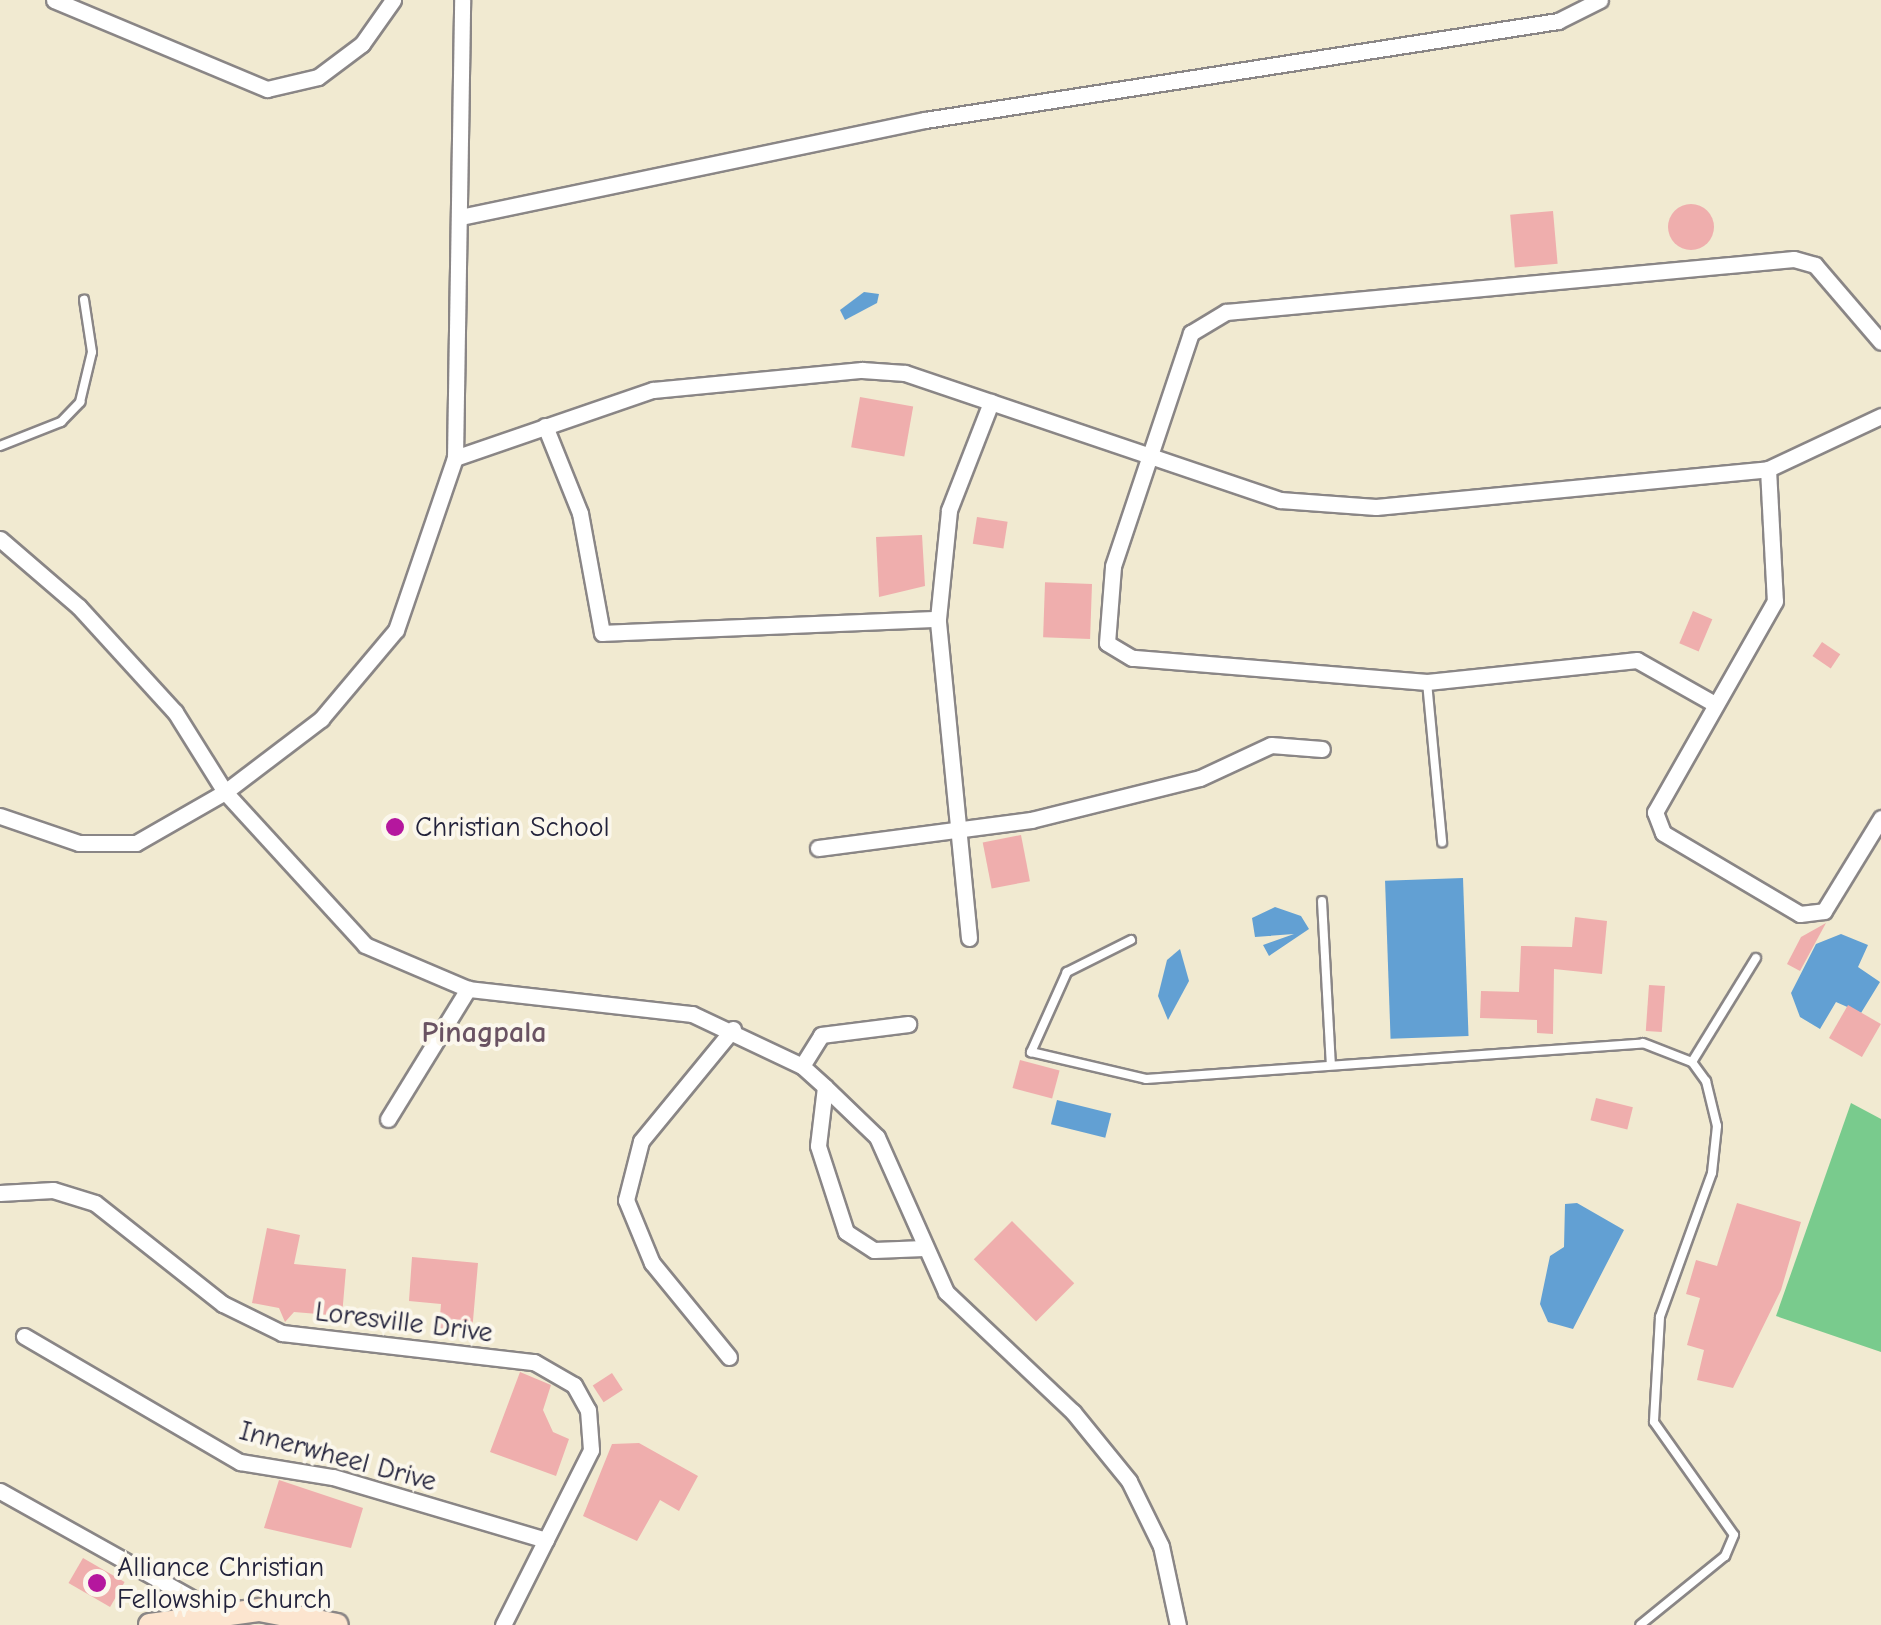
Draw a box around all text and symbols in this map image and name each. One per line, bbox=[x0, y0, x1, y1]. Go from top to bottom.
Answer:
place label: Christian School bbox=[415, 810, 610, 844]
marker: Christian School bbox=[384, 816, 406, 838]
district label: Pinagpala bbox=[421, 1015, 547, 1051]
street label: Loresville Drive bbox=[313, 1294, 495, 1350]
street label: Innerwheel Drive bbox=[236, 1414, 440, 1498]
place label: Alliance Christian Fellowship Church bbox=[117, 1550, 332, 1616]
marker: Alliance Christian Fellowship Church bbox=[86, 1572, 108, 1594]

